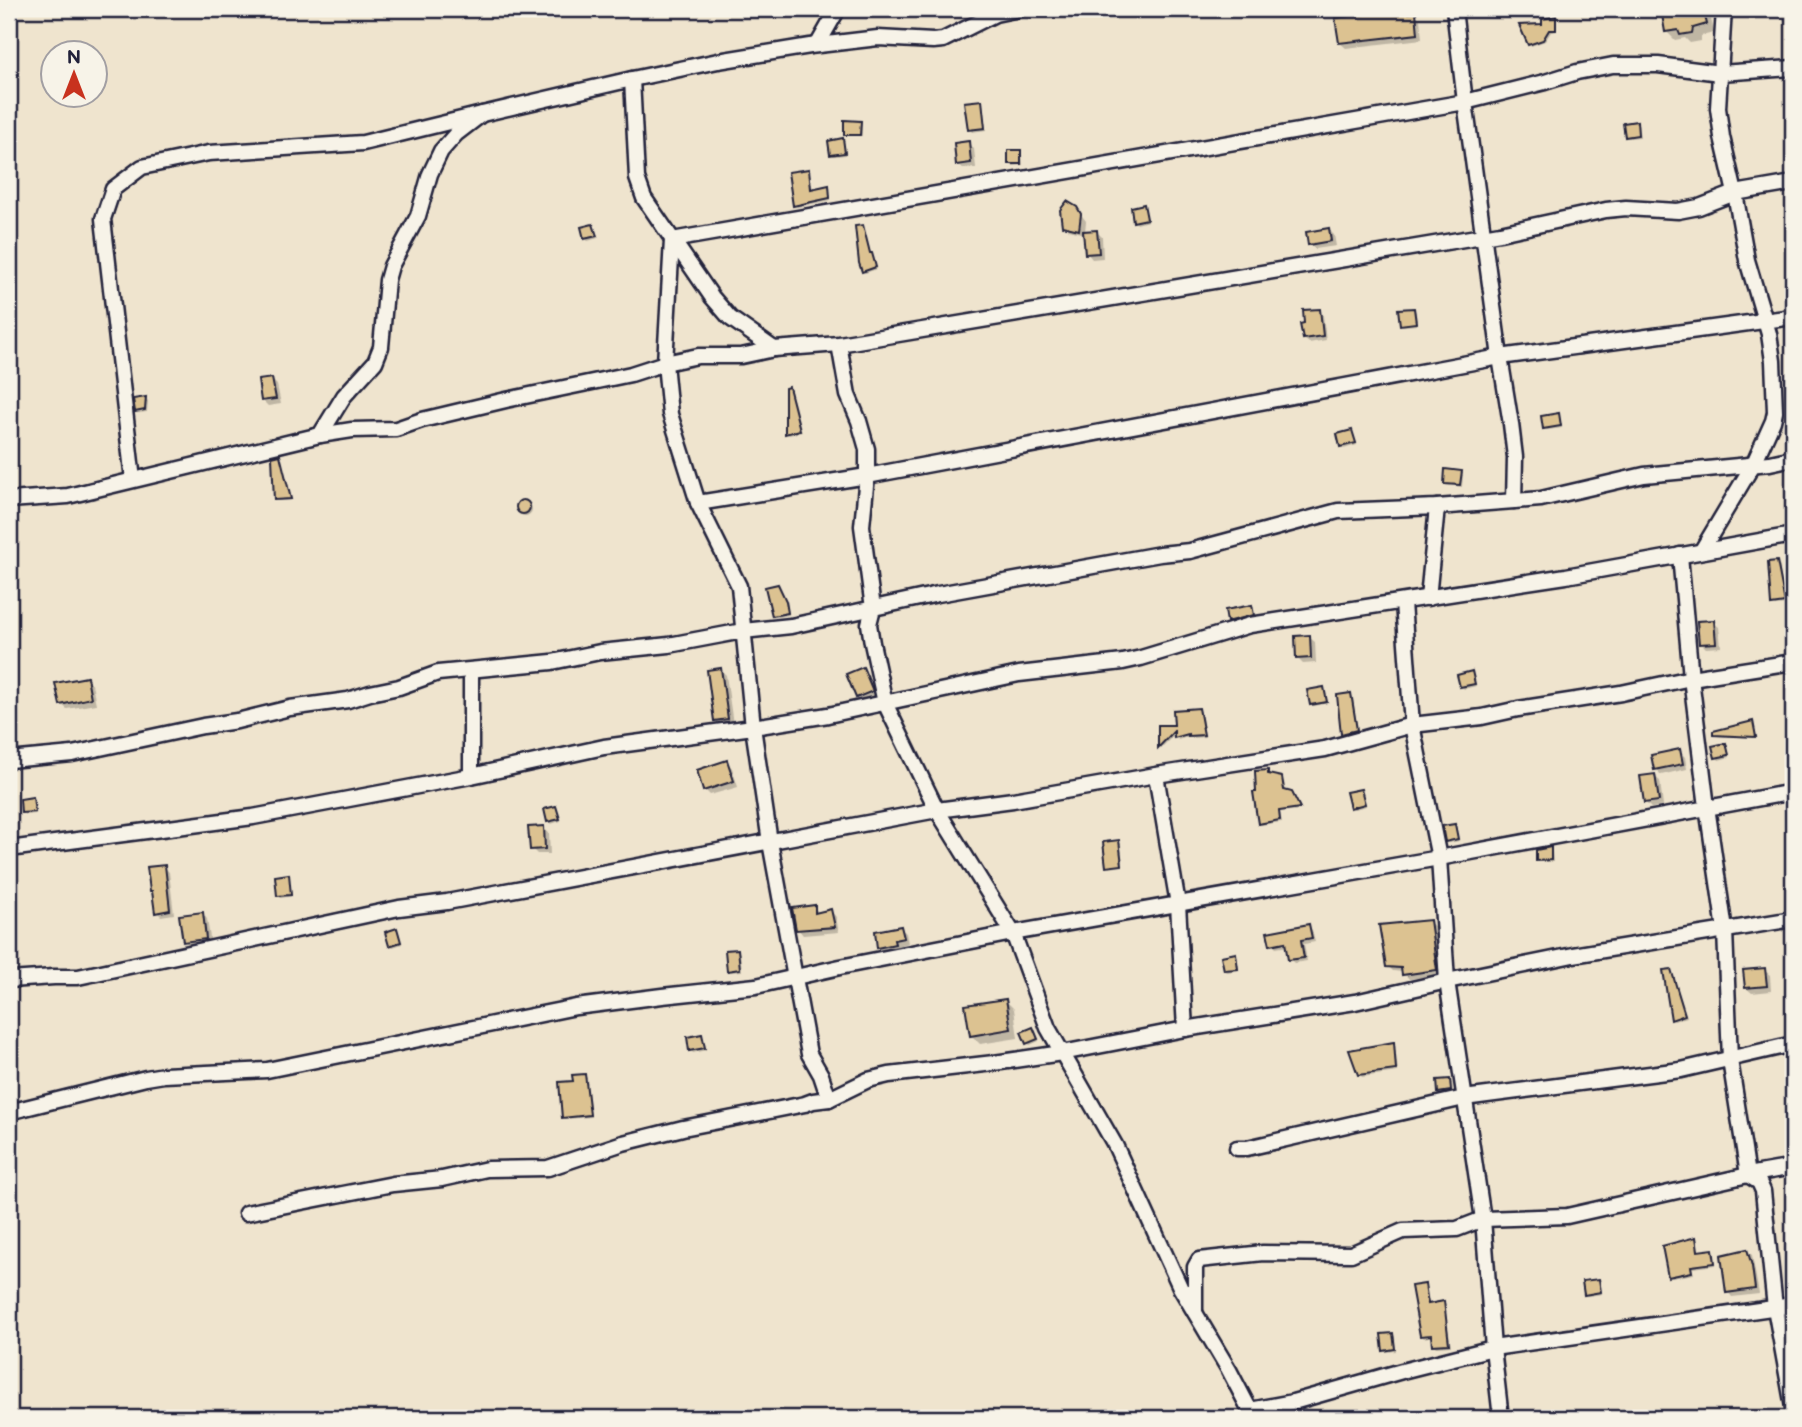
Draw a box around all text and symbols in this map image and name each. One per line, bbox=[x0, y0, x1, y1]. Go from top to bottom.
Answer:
north arrow bbox=[38, 38, 108, 108]
text: N bbox=[67, 47, 81, 70]

